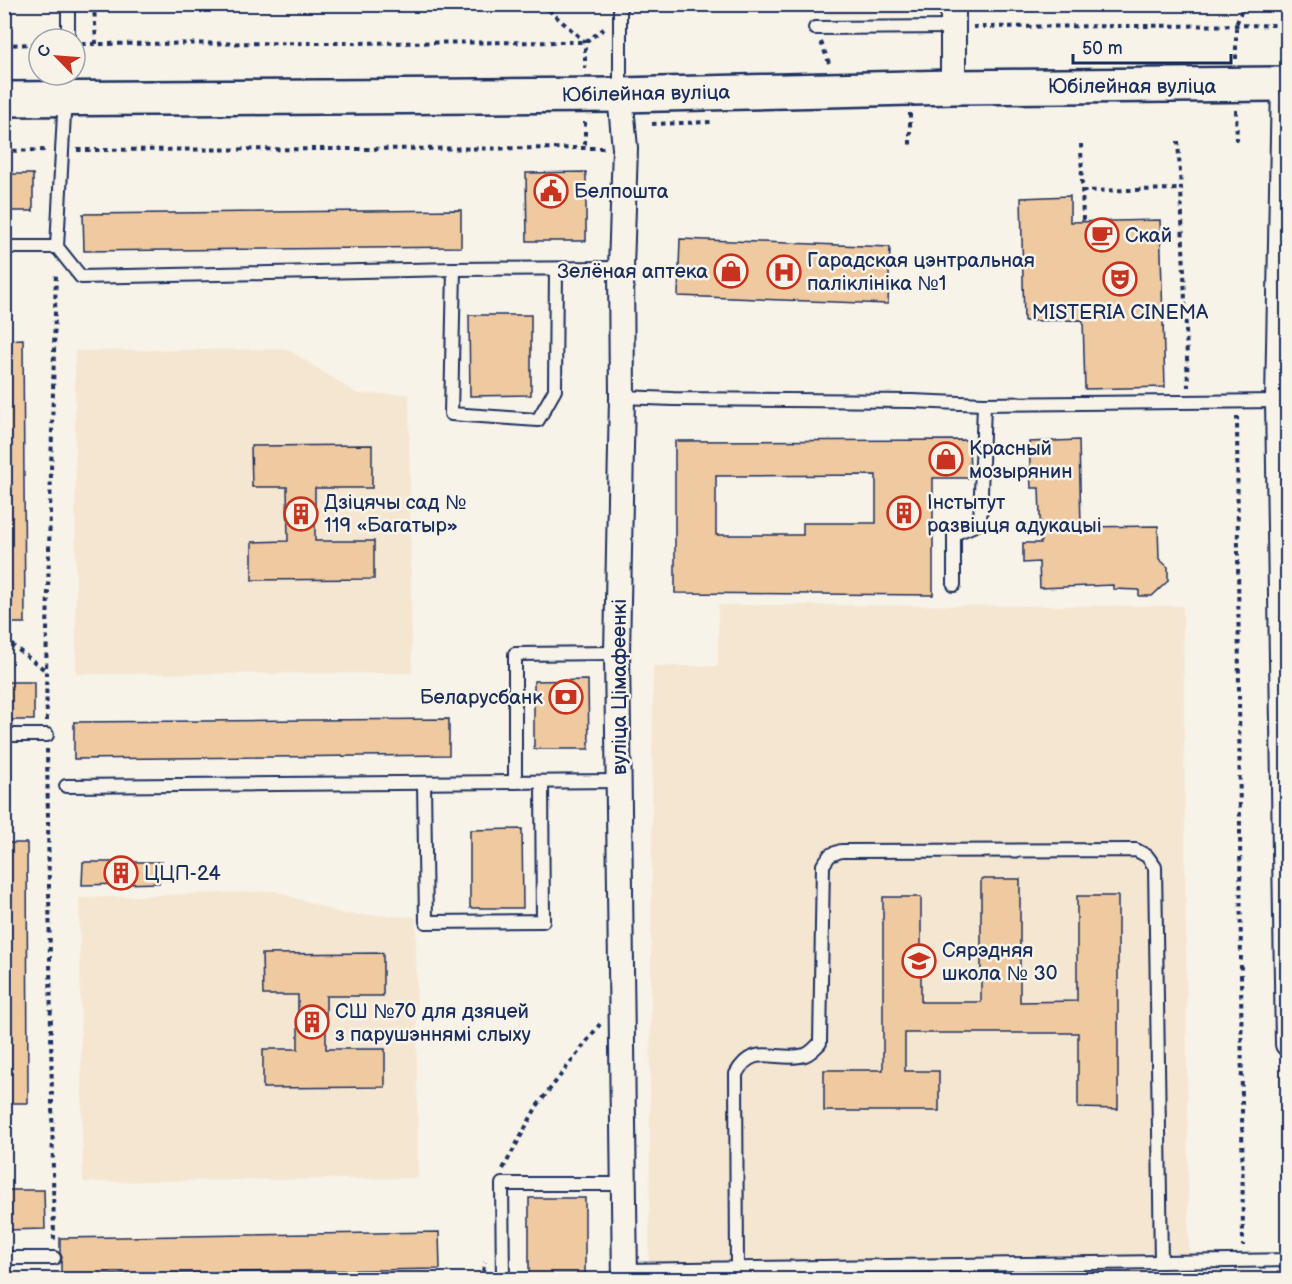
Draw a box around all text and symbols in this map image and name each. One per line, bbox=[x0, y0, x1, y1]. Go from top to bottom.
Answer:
north arrow bbox=[27, 27, 87, 87]
scale bar bbox=[1073, 27, 1230, 65]
text: 50 m bbox=[1082, 38, 1123, 59]
text: С bbox=[34, 42, 56, 60]
street label: Юбілейная вуліца bbox=[1048, 75, 1216, 99]
street label: Юбілейная вуліца bbox=[562, 81, 731, 107]
public building icon: Белпошта bbox=[533, 173, 569, 209]
place label: Белпошта bbox=[574, 180, 669, 204]
cafe icon: Скай bbox=[1084, 217, 1120, 253]
place label: Скай bbox=[1125, 224, 1172, 248]
place label: Гарадская цэнтральная паліклініка №1 bbox=[807, 249, 1035, 296]
shop icon: Зелёная аптека bbox=[713, 253, 749, 289]
hospital icon: Гарадская цэнтральная паліклініка №1 bbox=[766, 254, 802, 290]
place label: Зелёная аптека bbox=[557, 260, 708, 284]
theatre icon: MISTERIA CINEMA bbox=[1102, 261, 1138, 297]
place label: MISTERIA CINEMA bbox=[1032, 301, 1209, 325]
place label: Красный мозырянин bbox=[969, 437, 1073, 484]
shop icon: Красный мозырянин bbox=[928, 441, 964, 477]
place label: Дзіцячы сад № 119 «Багатыр» bbox=[324, 491, 466, 538]
place label: Інстытут развіцця адукацыі bbox=[927, 491, 1102, 538]
building icon: Інстытут развіцця адукацыі bbox=[886, 495, 922, 531]
building icon: Дзіцячы сад № 119 «Багатыр» bbox=[283, 496, 319, 532]
street label: вуліца Цімафеенкі bbox=[608, 599, 632, 775]
bank icon: Беларусбанк bbox=[548, 679, 584, 715]
place label: Беларусбанк bbox=[420, 686, 543, 710]
building icon: ЦЦП-24 bbox=[103, 855, 139, 891]
place label: ЦЦП-24 bbox=[144, 862, 221, 886]
place label: Сярэдняя школа № 30 bbox=[942, 939, 1057, 986]
school or university icon: Сярэдняя школа № 30 bbox=[901, 943, 937, 979]
place label: СШ №70 для дзяцей з парушэннямі слыху bbox=[335, 1000, 531, 1047]
building icon: СШ №70 для дзяцей з парушэннямі слыху bbox=[294, 1004, 330, 1040]

